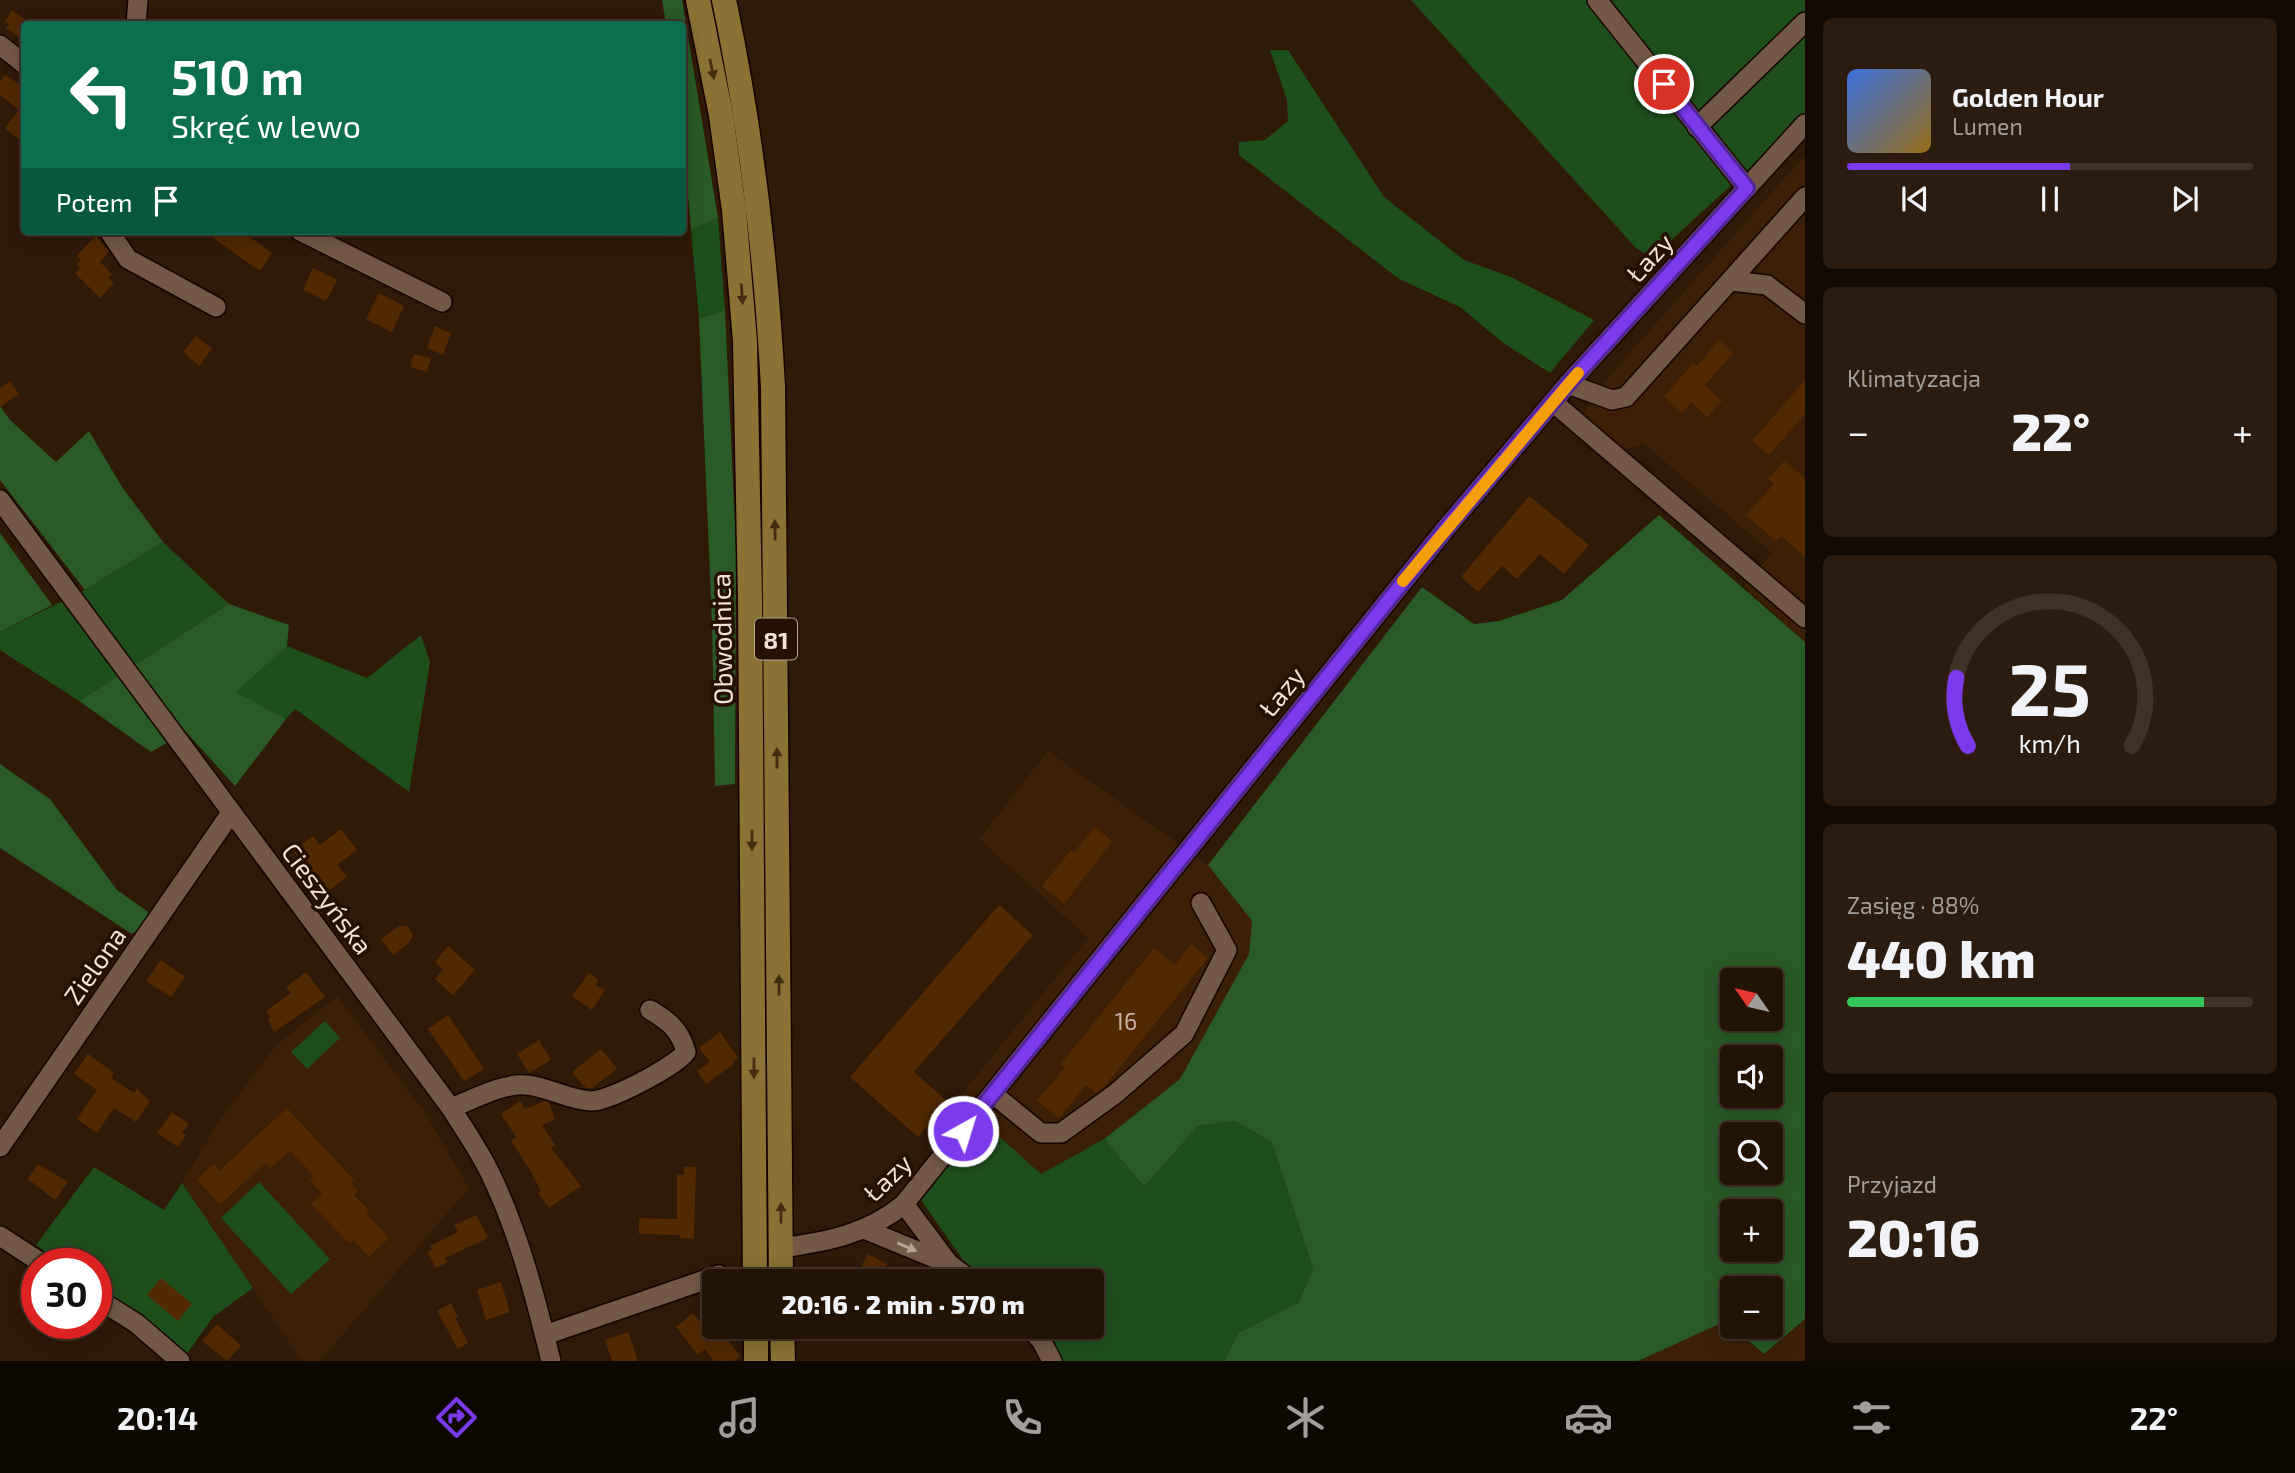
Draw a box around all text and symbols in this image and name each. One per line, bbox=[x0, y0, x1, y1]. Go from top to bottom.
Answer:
text: 510 m bbox=[171, 46, 304, 105]
icon: left bbox=[56, 49, 147, 140]
pin bbox=[1634, 54, 1694, 114]
one-way arrow bbox=[707, 58, 718, 80]
icon: arrive bbox=[1645, 65, 1683, 103]
text: Golden Hour bbox=[1952, 81, 2104, 112]
text: Skręć w lewo bbox=[171, 106, 361, 144]
text: Lumen bbox=[1952, 112, 2023, 140]
icon: previous bbox=[1896, 180, 1934, 218]
icon: pause bbox=[2031, 180, 2069, 218]
icon: next bbox=[2166, 180, 2204, 218]
icon: arrive bbox=[147, 182, 185, 220]
text: Potem bbox=[56, 186, 133, 217]
street label: Łazy bbox=[1619, 226, 1679, 288]
one-way arrow bbox=[737, 284, 748, 306]
text: Klimatyzacja bbox=[1847, 364, 1981, 392]
text: 22° bbox=[2011, 399, 2090, 461]
text: − bbox=[1847, 408, 1869, 454]
text: + bbox=[2232, 408, 2253, 454]
one-way arrow bbox=[769, 519, 781, 541]
street label: Obwodnica bbox=[704, 573, 738, 705]
road number: 81 bbox=[755, 618, 797, 660]
text: 25 bbox=[2009, 644, 2091, 732]
street label: Łazy bbox=[1252, 660, 1310, 722]
text: km/h bbox=[2019, 728, 2081, 758]
one-way arrow bbox=[771, 747, 783, 769]
one-way arrow bbox=[746, 829, 758, 851]
street label: Cieszyńska bbox=[276, 836, 380, 960]
text: Zasięg · 88% bbox=[1847, 891, 1979, 919]
street label: Zielona bbox=[56, 920, 132, 1010]
text: 440 km bbox=[1847, 926, 2036, 988]
north arrow bbox=[1720, 968, 1783, 1031]
map controls bbox=[1720, 968, 1783, 1339]
one-way arrow bbox=[773, 974, 785, 996]
house number: 16 bbox=[1115, 1007, 1137, 1035]
button: sound bbox=[1720, 1045, 1783, 1108]
one-way arrow bbox=[748, 1057, 760, 1079]
position arrow bbox=[926, 1094, 1000, 1168]
button: search bbox=[1720, 1122, 1783, 1185]
street label: Łazy bbox=[857, 1147, 918, 1207]
text: Przyjazd bbox=[1847, 1170, 1937, 1198]
button: + bbox=[1720, 1199, 1783, 1262]
one-way arrow bbox=[775, 1202, 787, 1224]
text: 20:16 bbox=[1847, 1205, 1980, 1267]
one-way arrow bbox=[897, 1241, 918, 1252]
speed limit sign: 30 bbox=[21, 1248, 112, 1339]
button: − bbox=[1720, 1276, 1783, 1339]
text: 20:16 · 2 min · 570 m bbox=[781, 1288, 1025, 1319]
icon: directions bbox=[432, 1393, 481, 1442]
icon: music bbox=[715, 1393, 764, 1442]
icon: phone bbox=[998, 1393, 1047, 1442]
icon: climate bbox=[1281, 1393, 1330, 1442]
icon: car bbox=[1564, 1393, 1613, 1442]
icon: filters bbox=[1847, 1393, 1896, 1442]
text: 20:14 bbox=[117, 1398, 198, 1436]
text: 22° bbox=[2130, 1398, 2178, 1436]

